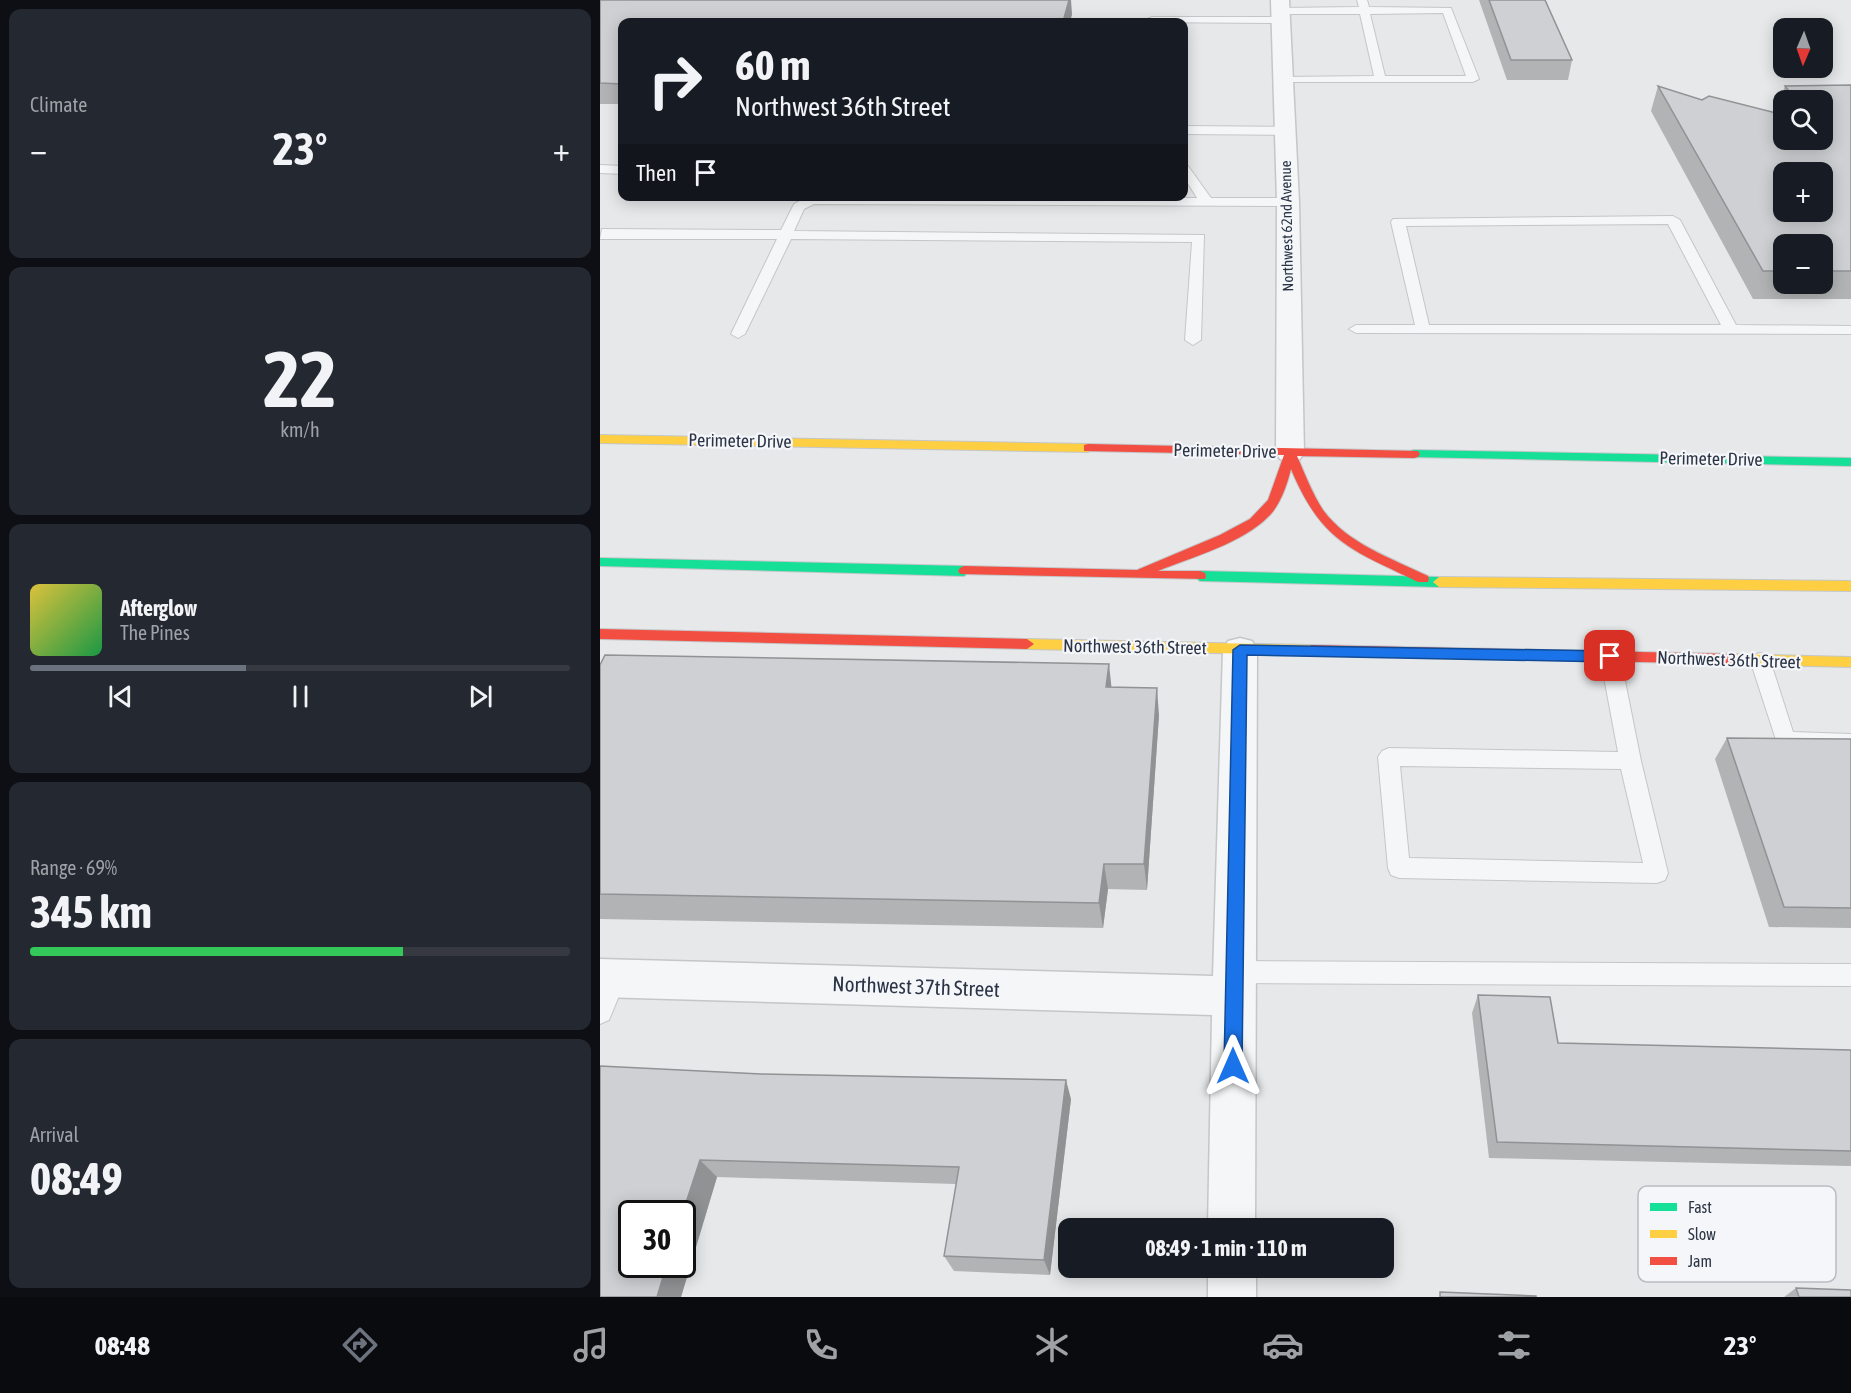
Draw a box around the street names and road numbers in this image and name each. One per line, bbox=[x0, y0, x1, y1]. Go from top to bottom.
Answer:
street label: Northwest 62nd Avenue bbox=[1277, 160, 1296, 292]
street label: Perimeter Drive bbox=[688, 429, 792, 452]
street label: Perimeter Drive bbox=[1173, 439, 1277, 462]
street label: Perimeter Drive bbox=[1659, 447, 1763, 470]
street label: Northwest 36th Street bbox=[1063, 635, 1207, 658]
street label: Northwest 36th Street bbox=[1657, 646, 1801, 673]
street label: Northwest 37th Street bbox=[832, 971, 1000, 1001]

